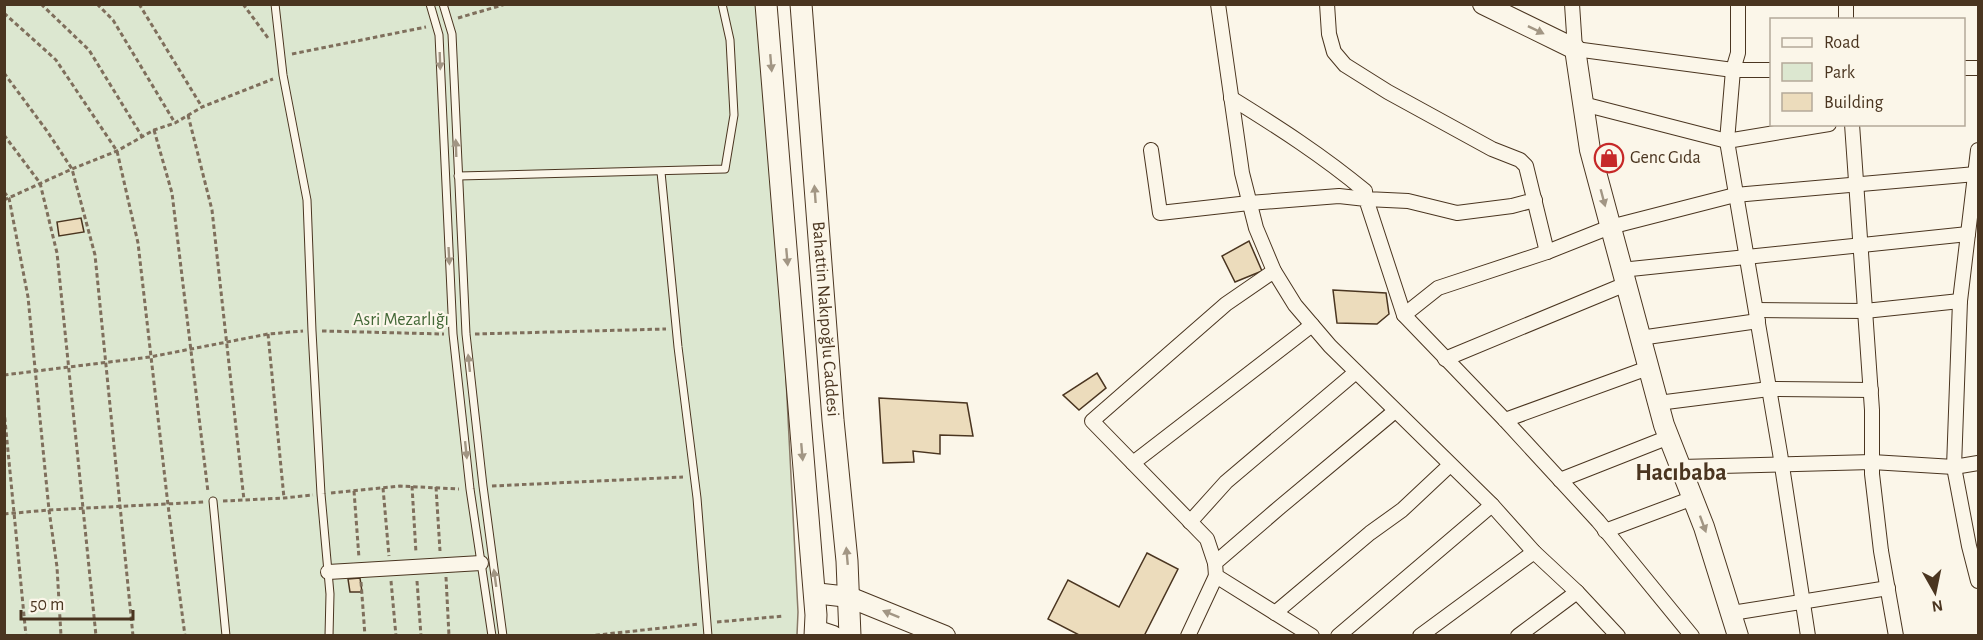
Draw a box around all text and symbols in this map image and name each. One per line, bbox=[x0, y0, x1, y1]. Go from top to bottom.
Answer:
legend bbox=[1770, 18, 1965, 126]
one-way arrow bbox=[1528, 25, 1545, 35]
text: Road bbox=[1824, 34, 1860, 52]
one-way arrow bbox=[436, 52, 445, 71]
one-way arrow bbox=[766, 53, 776, 72]
text: Park bbox=[1824, 64, 1856, 82]
text: Building bbox=[1824, 94, 1884, 112]
one-way arrow bbox=[452, 138, 461, 157]
shop icon: Genc Gıda bbox=[1593, 142, 1625, 174]
place label: Genc Gıda bbox=[1630, 149, 1701, 167]
one-way arrow bbox=[810, 185, 820, 204]
one-way arrow bbox=[1598, 189, 1608, 207]
street label: Bahattin Nakıpoğlu Caddesi bbox=[809, 221, 842, 417]
one-way arrow bbox=[444, 247, 453, 266]
one-way arrow bbox=[782, 248, 792, 267]
park label: Asri Mezarlığı bbox=[353, 311, 449, 329]
one-way arrow bbox=[464, 354, 474, 373]
one-way arrow bbox=[461, 441, 471, 460]
one-way arrow bbox=[798, 442, 807, 461]
district label: Hacıbaba bbox=[1635, 461, 1727, 485]
one-way arrow bbox=[1699, 515, 1708, 533]
one-way arrow bbox=[842, 547, 852, 566]
north arrow bbox=[1905, 562, 1965, 622]
one-way arrow bbox=[491, 568, 500, 587]
scale bar bbox=[21, 583, 134, 621]
text: 50 m bbox=[30, 596, 64, 614]
text: N bbox=[1930, 597, 1944, 615]
one-way arrow bbox=[882, 609, 900, 618]

